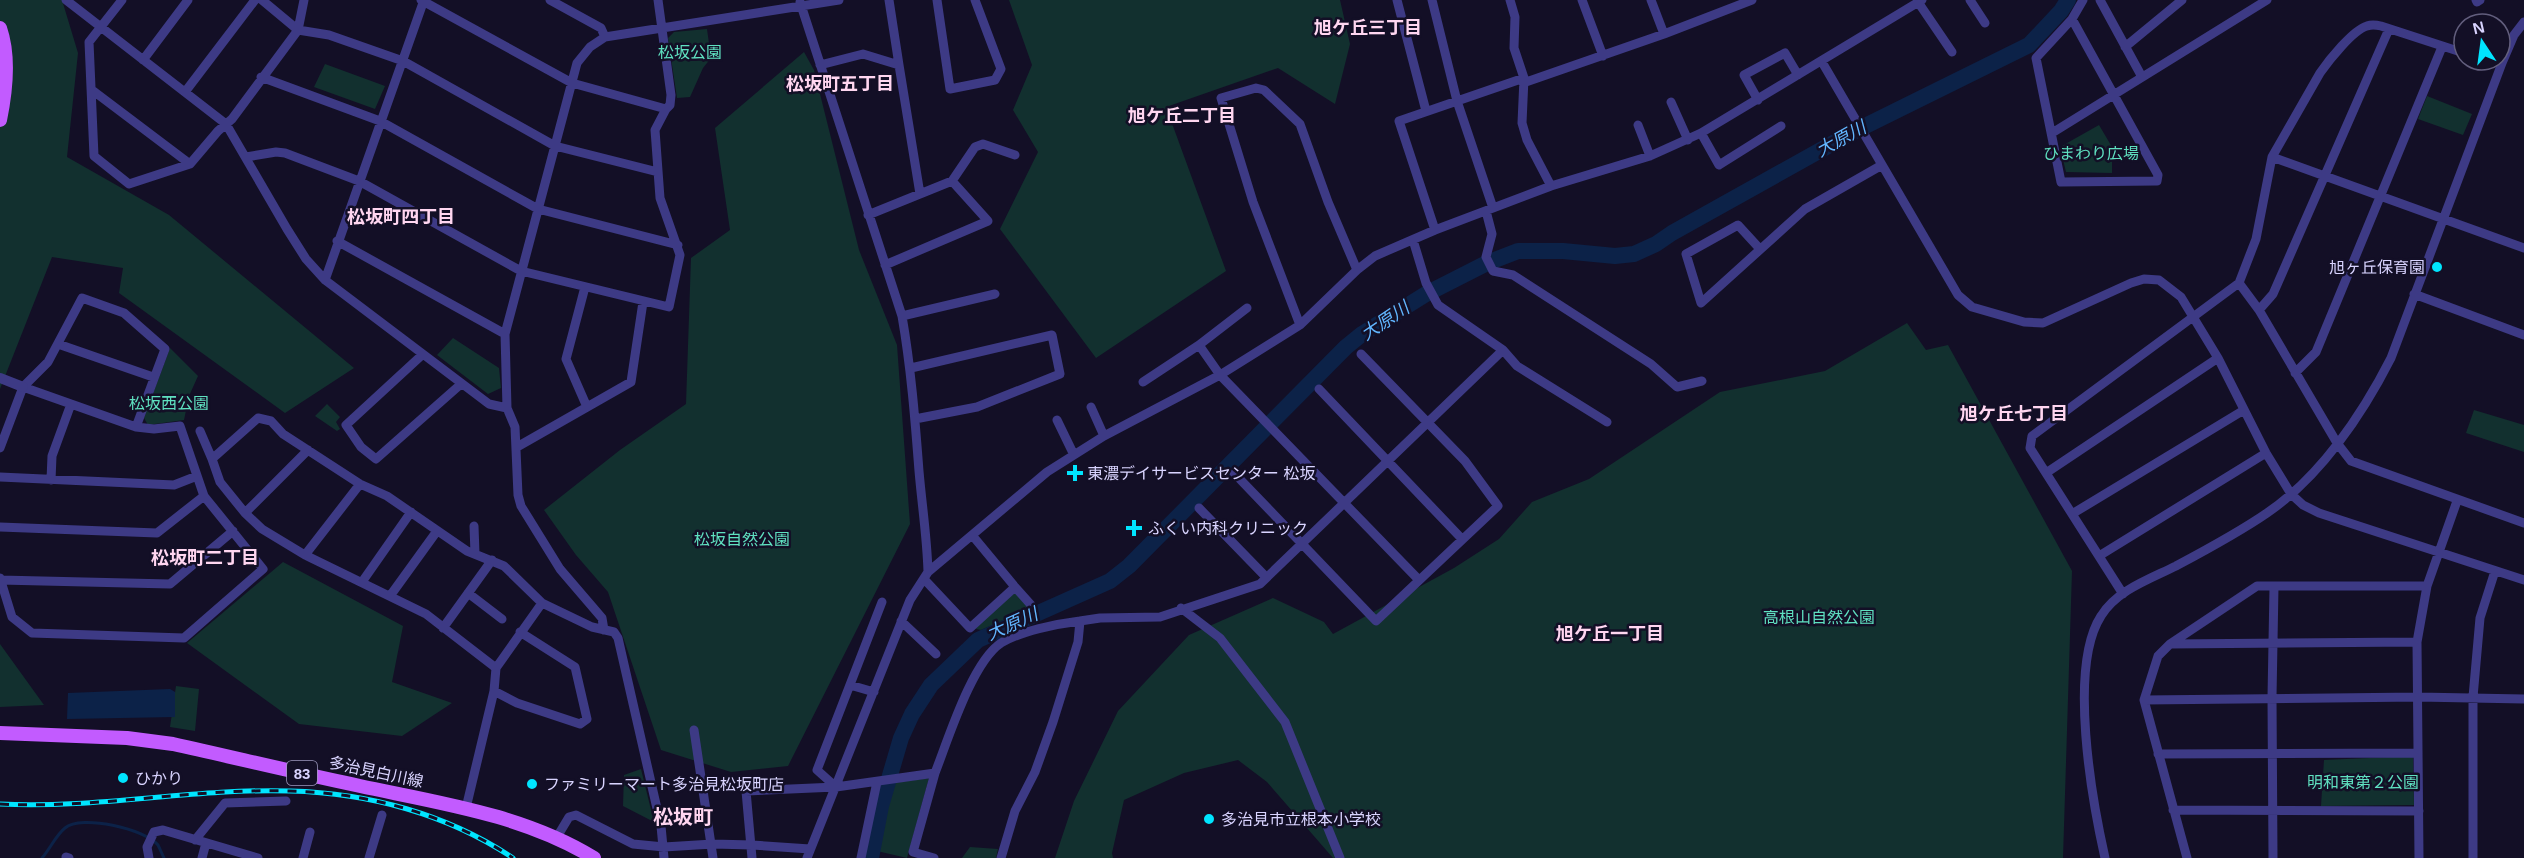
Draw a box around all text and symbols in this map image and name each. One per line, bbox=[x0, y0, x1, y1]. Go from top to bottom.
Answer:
north arrow bbox=[2452, 12, 2512, 72]
district label: 旭ケ丘三丁目 bbox=[1314, 18, 1422, 38]
text: N bbox=[2471, 18, 2486, 37]
park label: 松坂公園 bbox=[658, 44, 722, 61]
district label: 松坂町五丁目 bbox=[786, 74, 894, 94]
district label: 旭ケ丘二丁目 bbox=[1128, 106, 1236, 126]
water label: 大原川 bbox=[1813, 116, 1871, 161]
park label: ひまわり広場 bbox=[2043, 145, 2139, 162]
district label: 松坂町四丁目 bbox=[347, 207, 455, 227]
place label: 旭ヶ丘保育園 bbox=[2329, 259, 2425, 276]
marker: 旭ヶ丘保育園 bbox=[2430, 260, 2444, 274]
water label: 大原川 bbox=[1357, 296, 1415, 344]
park label: 松坂西公園 bbox=[129, 395, 209, 412]
district label: 旭ケ丘七丁目 bbox=[1960, 404, 2068, 424]
place label: 東濃デイサービスセンター 松坂 bbox=[1087, 465, 1315, 482]
marker: 東濃デイサービスセンター 松坂 bbox=[1068, 466, 1082, 480]
marker: ふくい内科クリニック bbox=[1125, 519, 1143, 537]
place label: ふくい内科クリニック bbox=[1148, 520, 1308, 537]
park label: 松坂自然公園 bbox=[694, 531, 790, 548]
district label: 松坂町二丁目 bbox=[151, 548, 259, 568]
water label: 大原川 bbox=[983, 603, 1043, 644]
park label: 高根山自然公園 bbox=[1763, 609, 1875, 626]
district label: 旭ケ丘一丁目 bbox=[1556, 624, 1664, 644]
street label: 多治見白川線 bbox=[327, 754, 425, 790]
road number: 83 bbox=[287, 761, 317, 785]
place label: ひかり bbox=[135, 770, 183, 787]
marker: ひかり bbox=[116, 771, 130, 785]
park label: 明和東第２公園 bbox=[2307, 774, 2419, 791]
place label: ファミリーマート多治見松坂町店 bbox=[544, 776, 784, 793]
marker: ファミリーマート多治見松坂町店 bbox=[525, 777, 539, 791]
district label: 松坂町 bbox=[653, 806, 713, 828]
place label: 多治見市立根本小学校 bbox=[1221, 811, 1381, 828]
marker: 多治見市立根本小学校 bbox=[1202, 812, 1216, 826]

